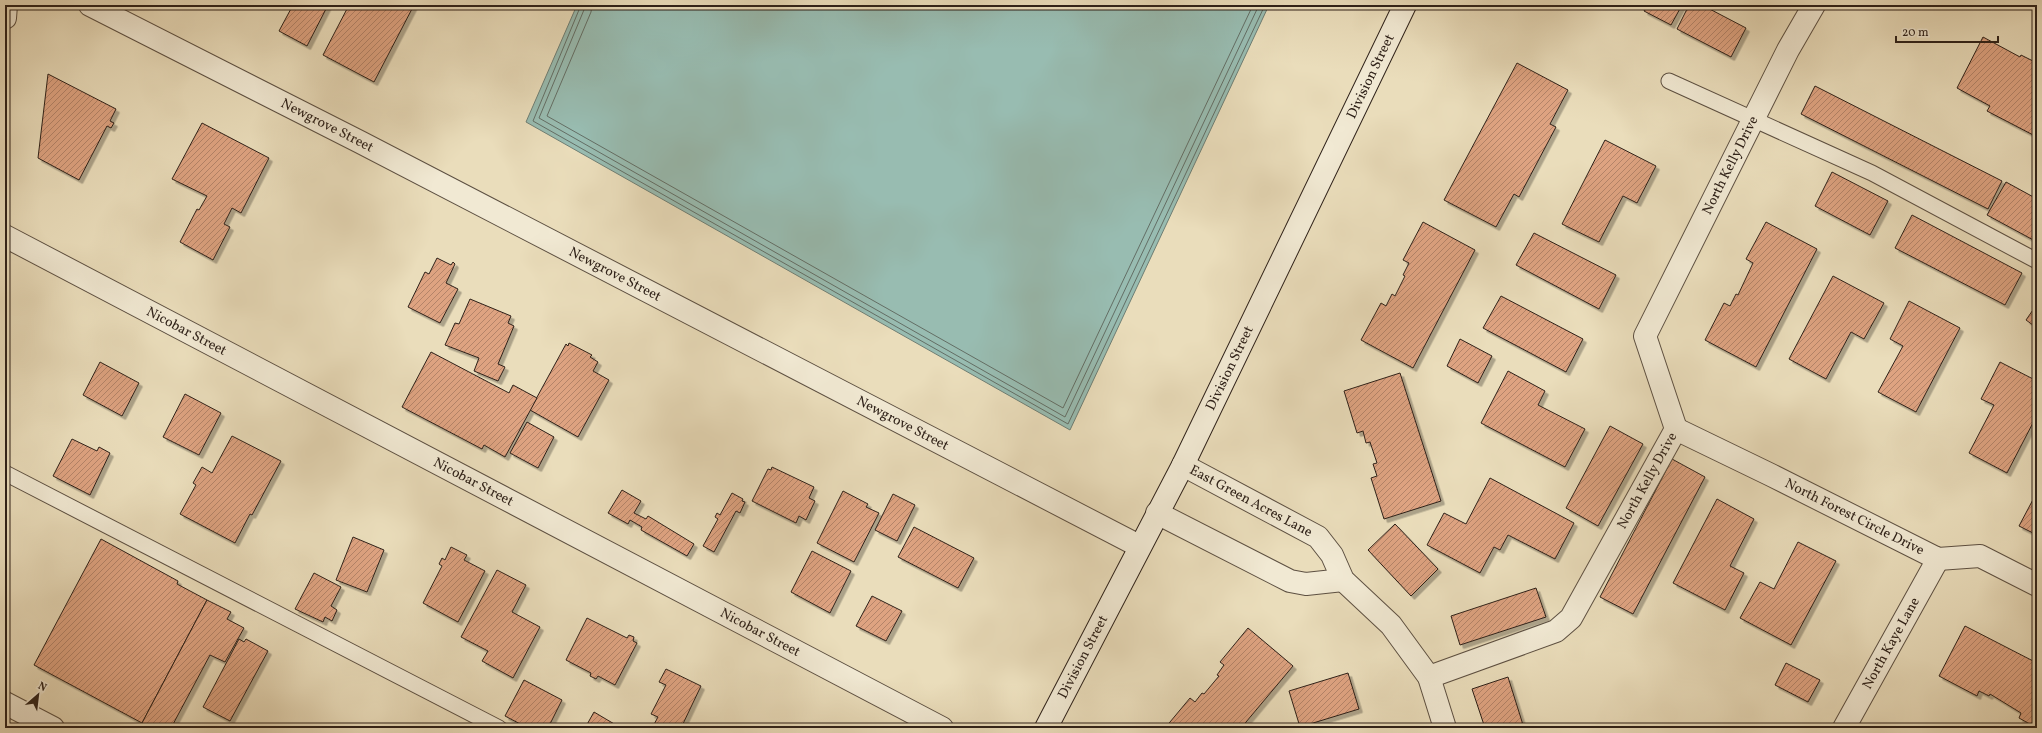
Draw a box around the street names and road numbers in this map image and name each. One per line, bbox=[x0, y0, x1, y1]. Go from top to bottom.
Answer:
street label: Division Street bbox=[1342, 31, 1399, 122]
street label: Newgrove Street bbox=[278, 94, 377, 157]
street label: North Kelly Drive bbox=[1698, 112, 1763, 218]
street label: Newgrove Street bbox=[566, 242, 664, 306]
street label: Nicobar Street bbox=[143, 302, 230, 360]
street label: Division Street bbox=[1201, 323, 1258, 414]
street label: Newgrove Street bbox=[853, 392, 952, 455]
street label: North Kelly Drive bbox=[1613, 429, 1682, 532]
street label: Nicobar Street bbox=[430, 453, 517, 511]
street label: East Green Acres Lane bbox=[1186, 461, 1316, 542]
street label: North Forest Circle Drive bbox=[1782, 474, 1928, 560]
street label: North Kaye Lane bbox=[1858, 593, 1925, 693]
street label: Nicobar Street bbox=[717, 604, 804, 662]
street label: Division Street bbox=[1053, 612, 1113, 702]

